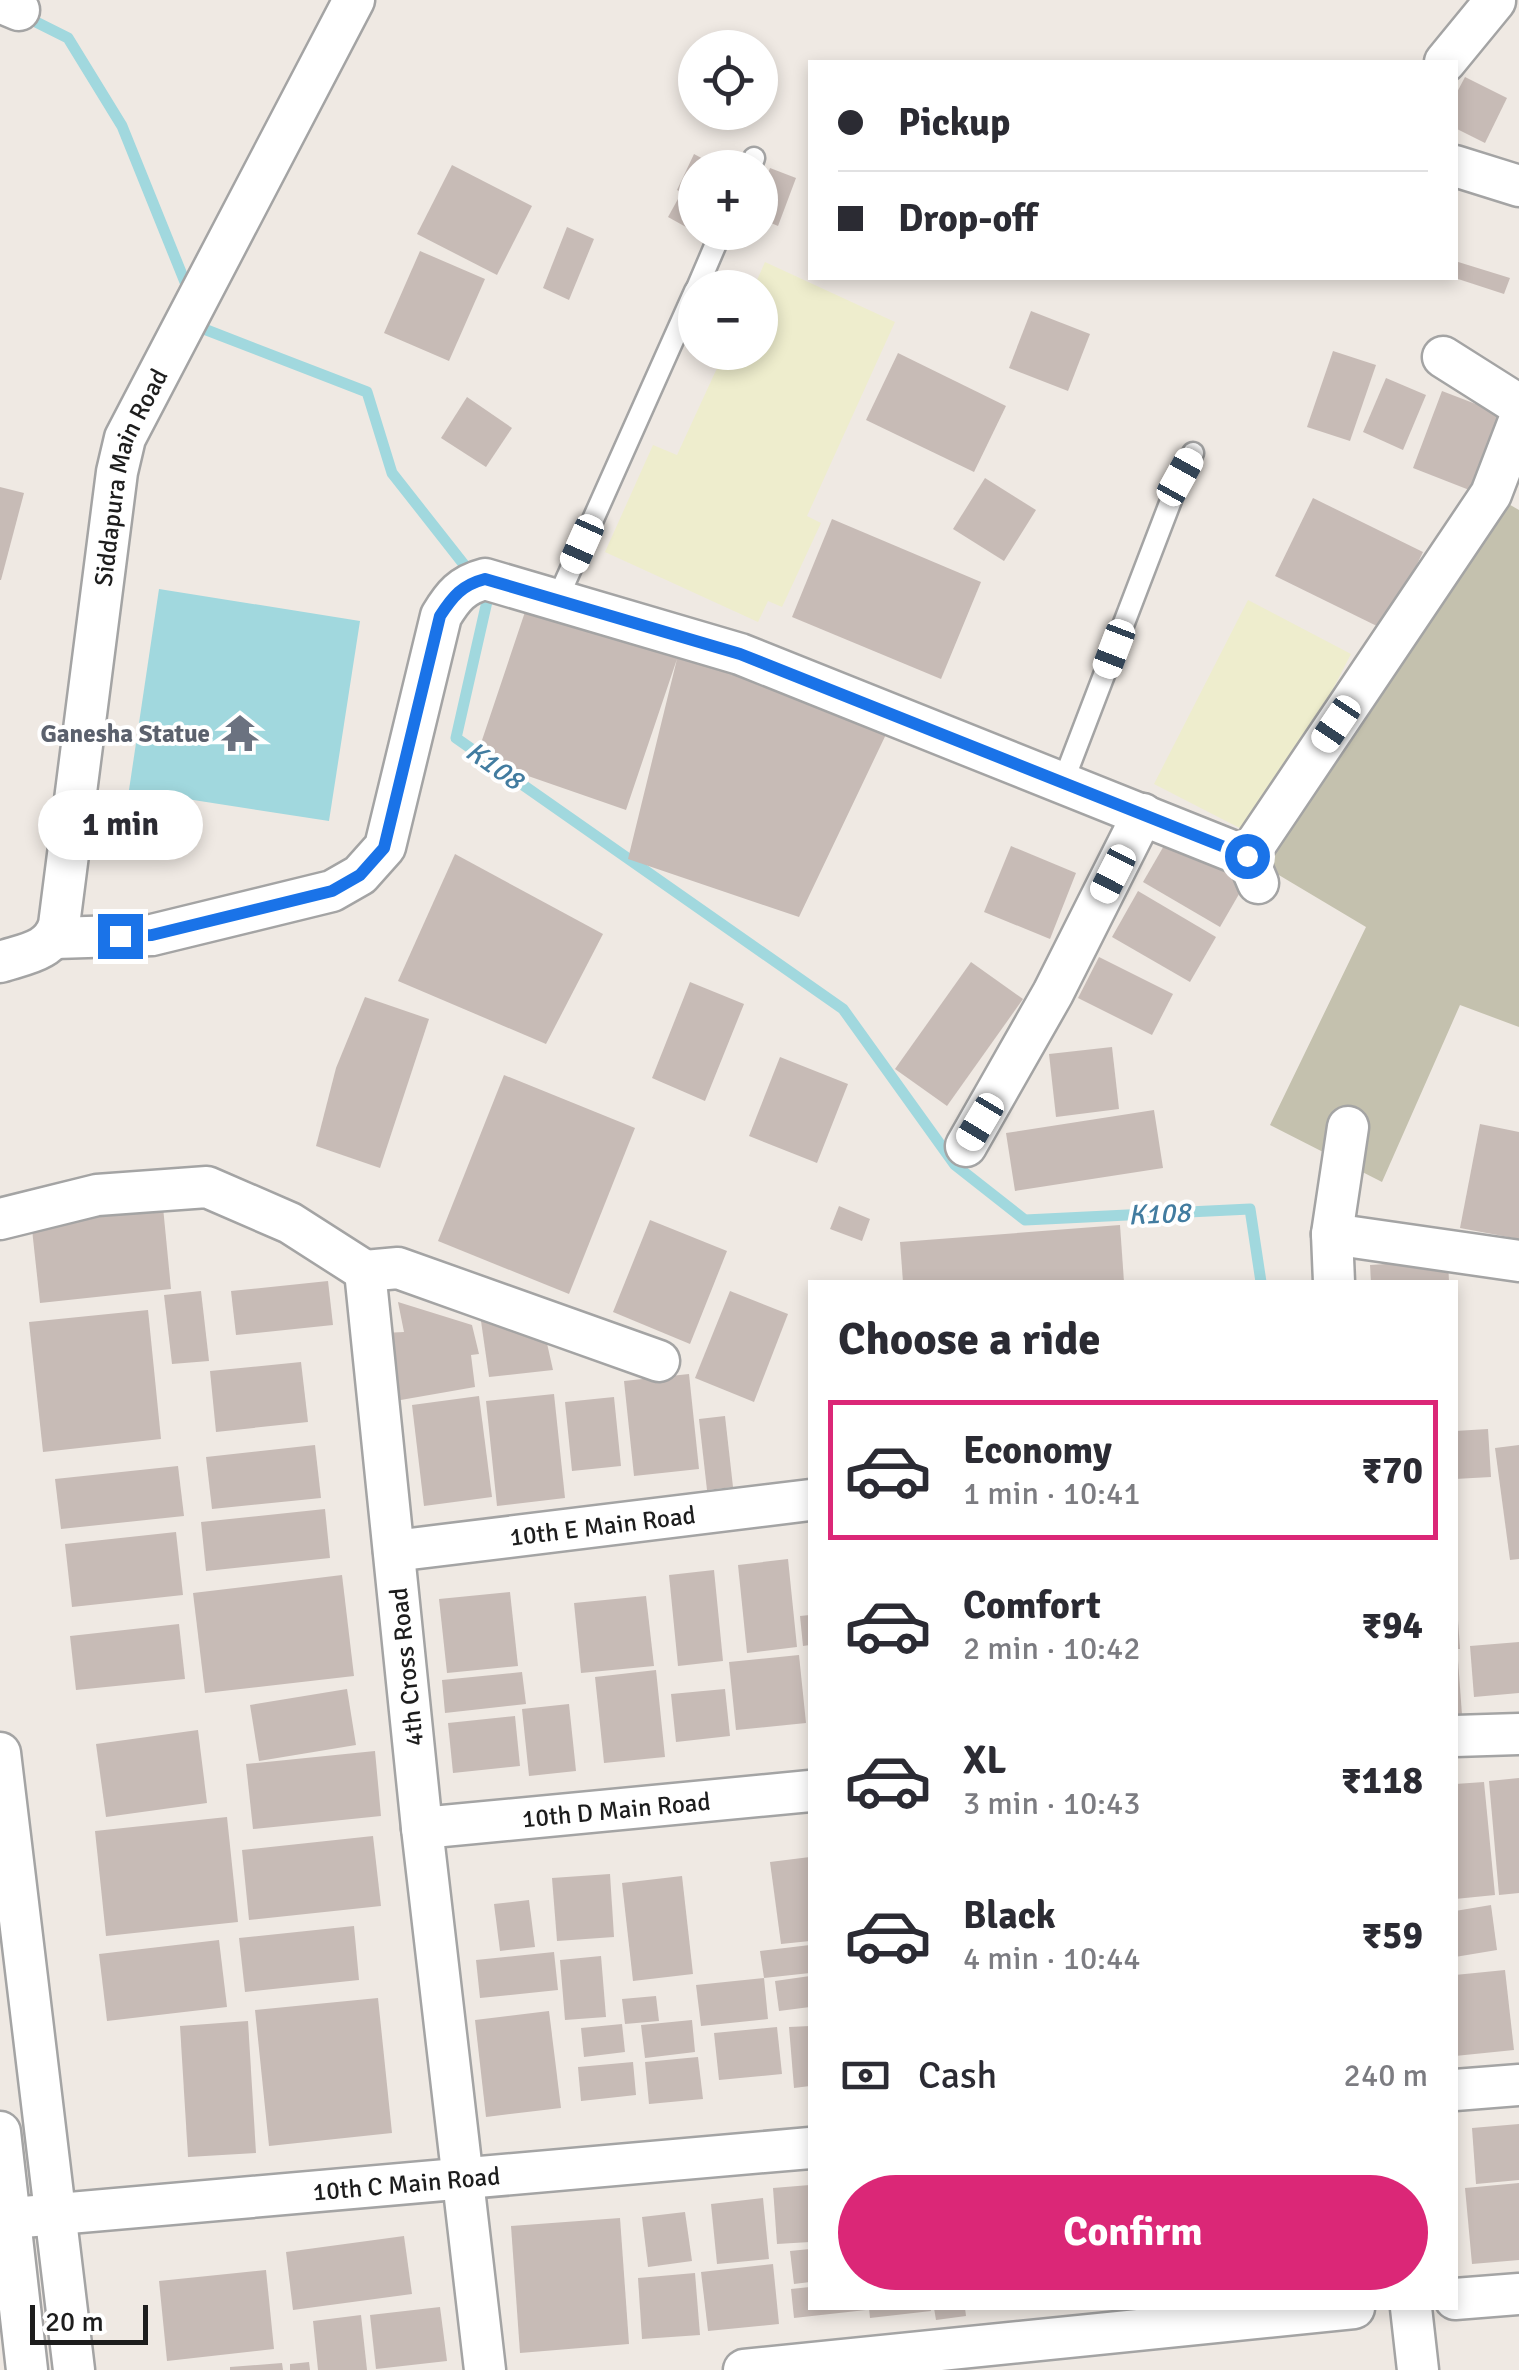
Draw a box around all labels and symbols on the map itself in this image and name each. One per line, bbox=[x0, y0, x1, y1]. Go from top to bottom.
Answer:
street label: Siddapura Main Road bbox=[87, 363, 175, 588]
car bbox=[1152, 443, 1208, 511]
car bbox=[556, 510, 608, 578]
car bbox=[1089, 616, 1139, 682]
car bbox=[1307, 691, 1365, 757]
temple icon: Ganesha Statue bbox=[219, 712, 261, 754]
place label: Ganesha Statue bbox=[40, 718, 210, 749]
water label: K108 bbox=[459, 734, 531, 799]
callout: 1 min bbox=[38, 791, 202, 861]
route start bbox=[1225, 834, 1270, 879]
car bbox=[1086, 840, 1140, 908]
route end bbox=[98, 914, 143, 959]
car bbox=[952, 1089, 1008, 1155]
water label: K108 bbox=[1127, 1195, 1193, 1233]
street label: 10th E Main Road bbox=[508, 1499, 697, 1553]
street label: 4th Cross Road bbox=[383, 1586, 430, 1748]
street label: 10th D Main Road bbox=[521, 1786, 712, 1834]
street label: 10th C Main Road bbox=[312, 2160, 501, 2208]
scale bar bbox=[30, 2300, 148, 2344]

